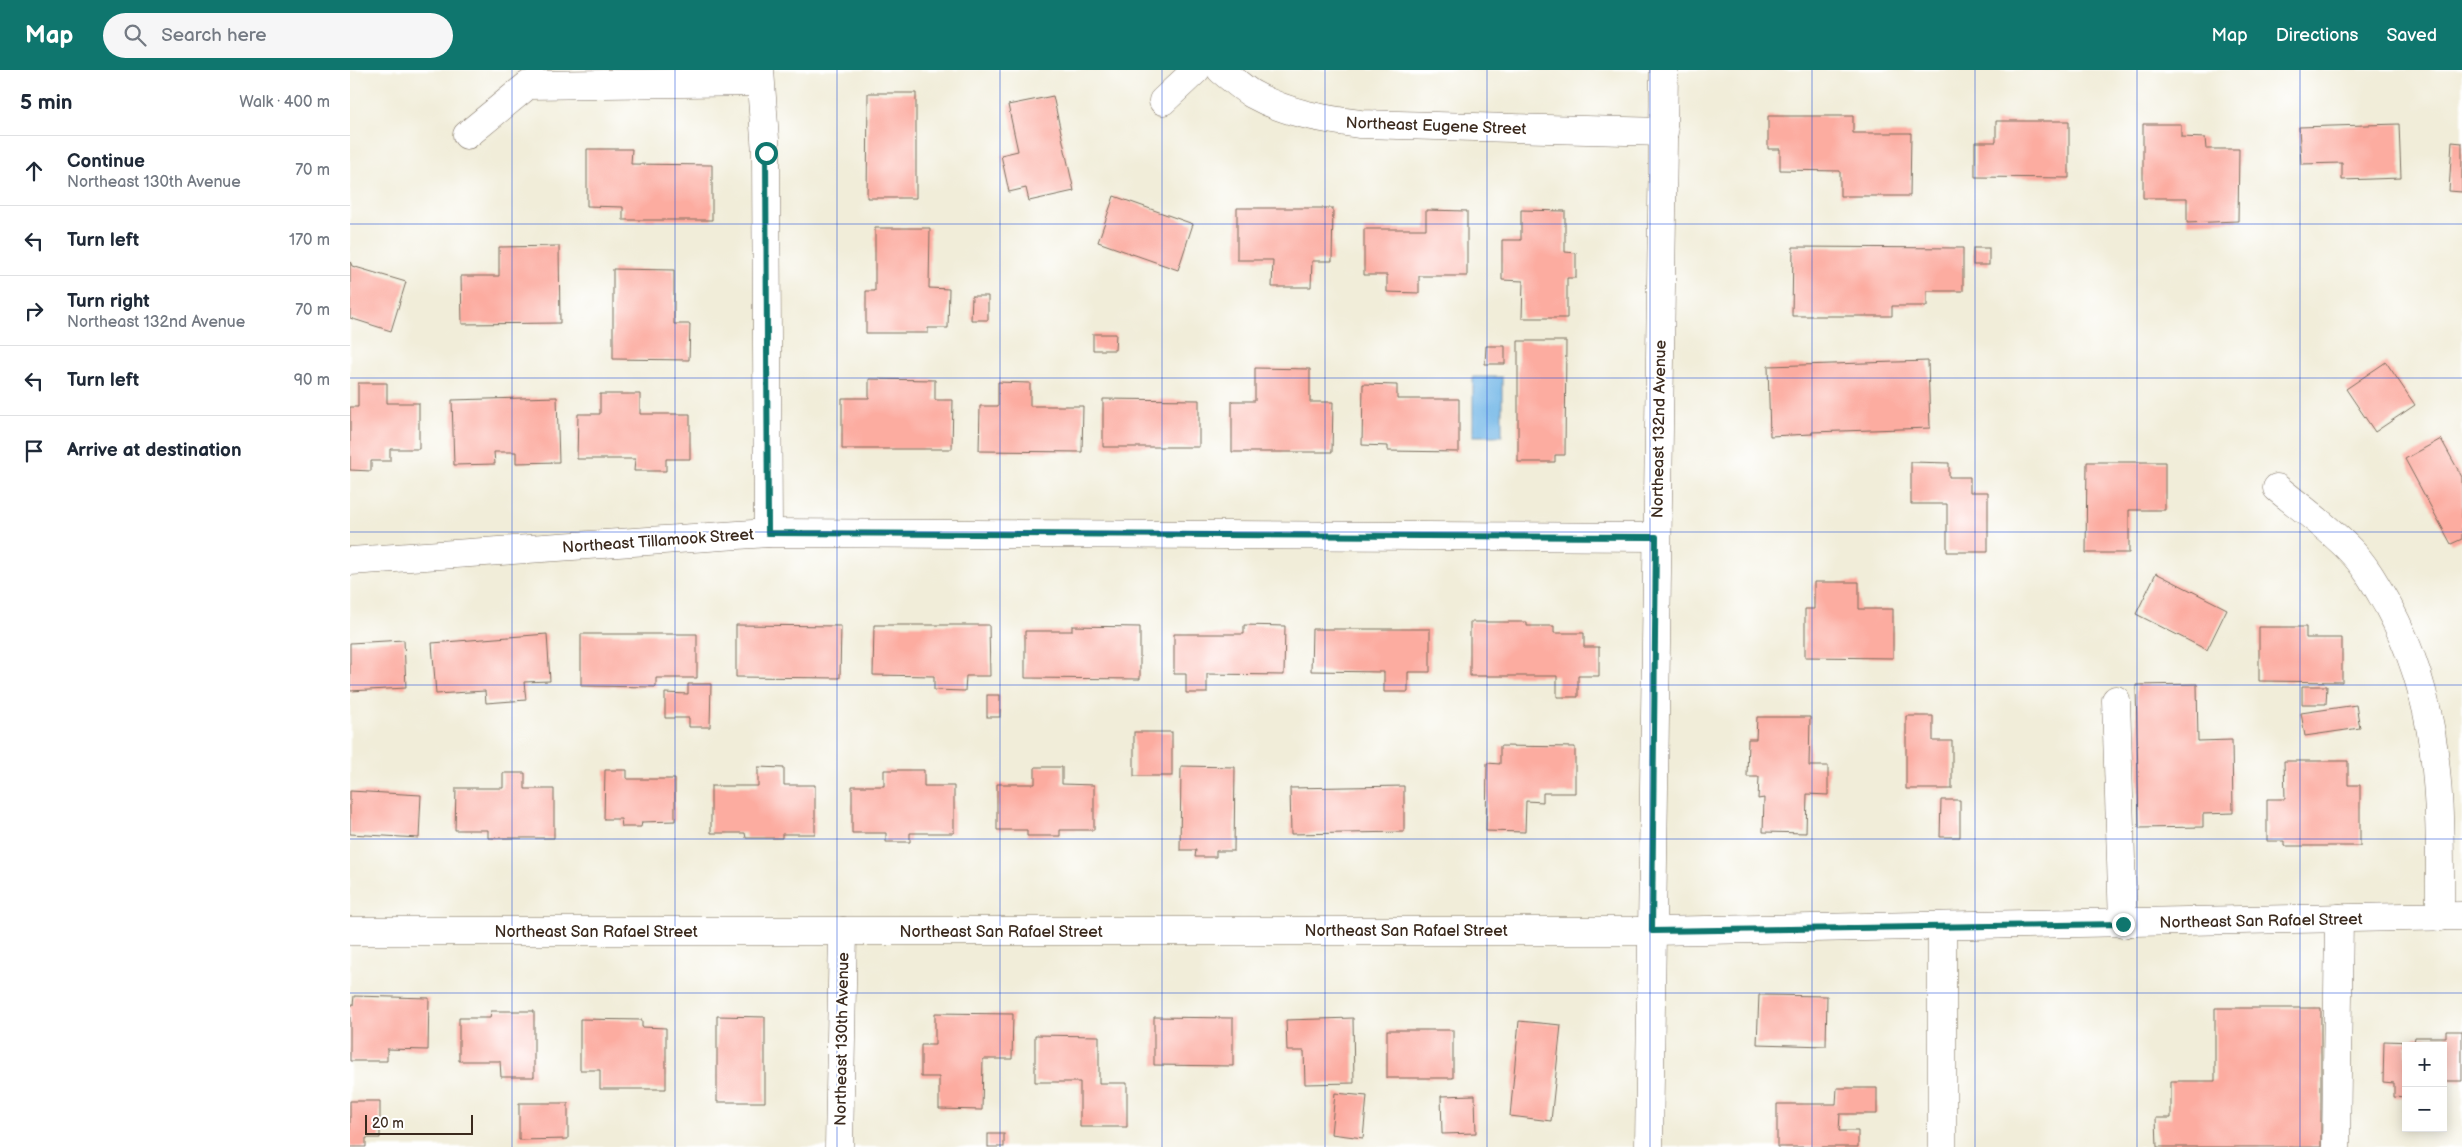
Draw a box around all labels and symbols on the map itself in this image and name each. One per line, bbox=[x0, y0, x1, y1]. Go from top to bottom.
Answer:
street label: Northeast Eugene Street bbox=[1345, 114, 1527, 139]
route start bbox=[755, 142, 778, 165]
street label: Northeast 132nd Avenue bbox=[1648, 339, 1671, 518]
street label: Northeast Tillamook Street bbox=[562, 525, 755, 558]
street label: Northeast San Rafael Street bbox=[2159, 910, 2363, 933]
route end bbox=[2112, 913, 2135, 936]
street label: Northeast San Rafael Street bbox=[1304, 922, 1508, 941]
street label: Northeast San Rafael Street bbox=[494, 923, 698, 942]
street label: Northeast San Rafael Street bbox=[899, 923, 1103, 942]
street label: Northeast 130th Avenue bbox=[831, 951, 854, 1126]
scale bar bbox=[365, 1112, 472, 1135]

